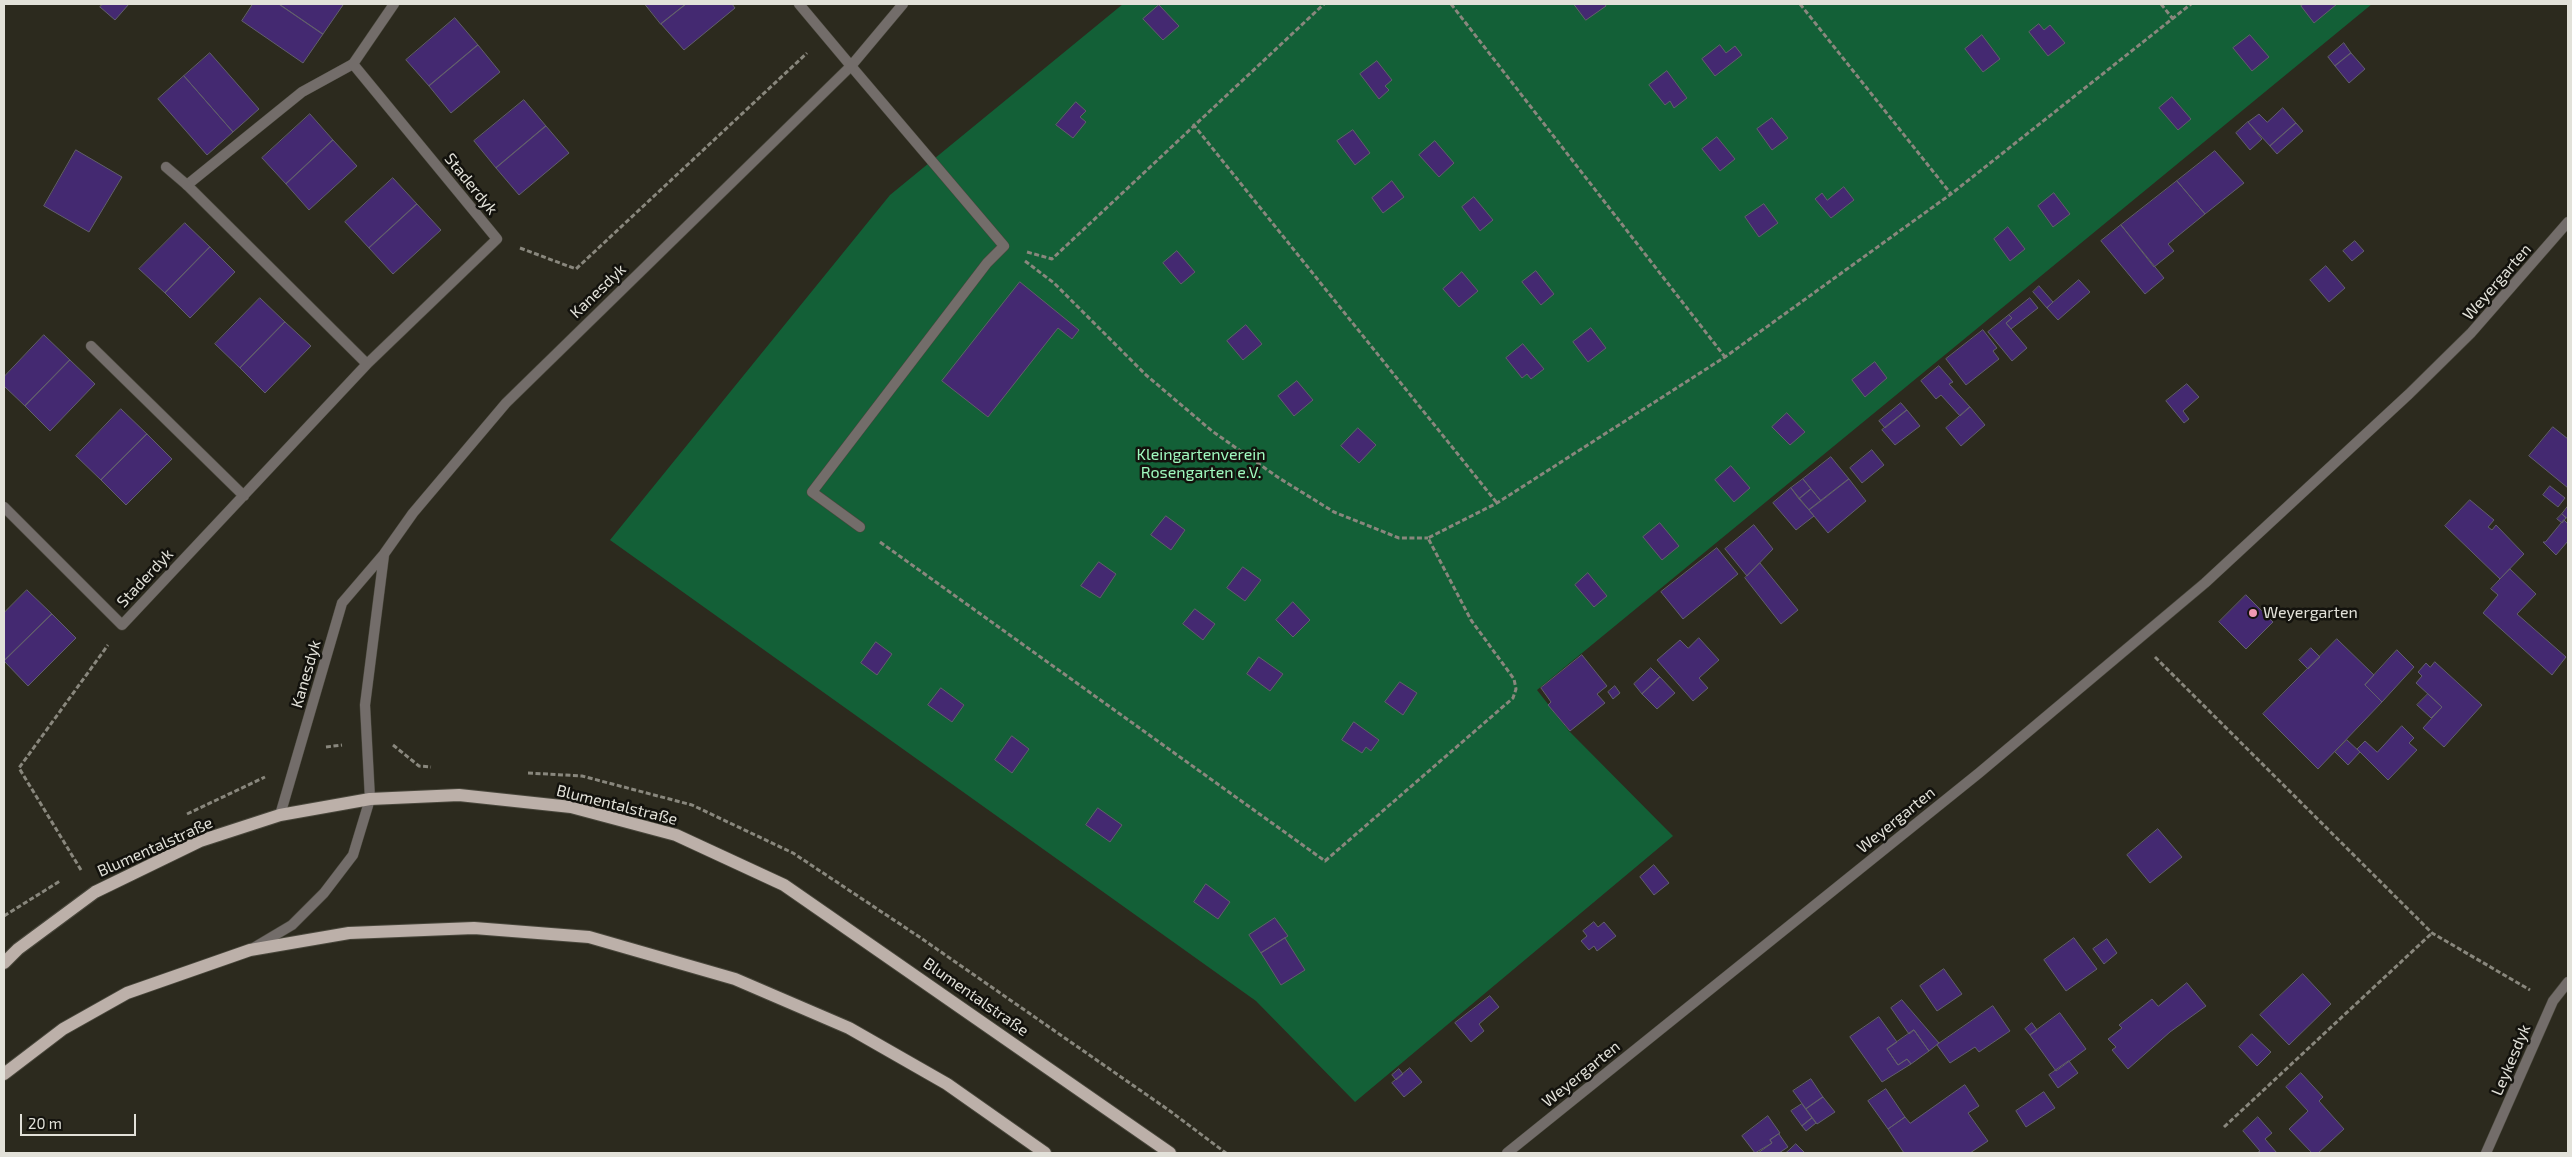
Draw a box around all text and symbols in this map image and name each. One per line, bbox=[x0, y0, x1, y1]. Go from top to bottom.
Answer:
street label: Staderdyk bbox=[440, 149, 502, 219]
street label: Weyergarten bbox=[2459, 240, 2535, 324]
street label: Kanesdyk bbox=[566, 260, 630, 322]
park label: Kleingartenverein Rosengarten e.V. bbox=[1136, 445, 1266, 483]
street label: Staderdyk bbox=[113, 545, 177, 611]
place label: Weyergarten bbox=[2263, 603, 2358, 623]
marker: Weyergarten bbox=[2247, 607, 2259, 619]
street label: Kanesdyk bbox=[287, 638, 325, 710]
street label: Blumentalstraße bbox=[554, 781, 680, 829]
street label: Weyergarten bbox=[1853, 783, 1939, 857]
street label: Blumentalstraße bbox=[94, 813, 216, 881]
street label: Blumentalstraße bbox=[920, 954, 1032, 1040]
street label: Leykesdyk bbox=[2487, 1021, 2535, 1099]
street label: Weyergarten bbox=[1538, 1037, 1624, 1111]
scale bar bbox=[22, 1104, 139, 1136]
text: 20 m bbox=[28, 1114, 62, 1132]

